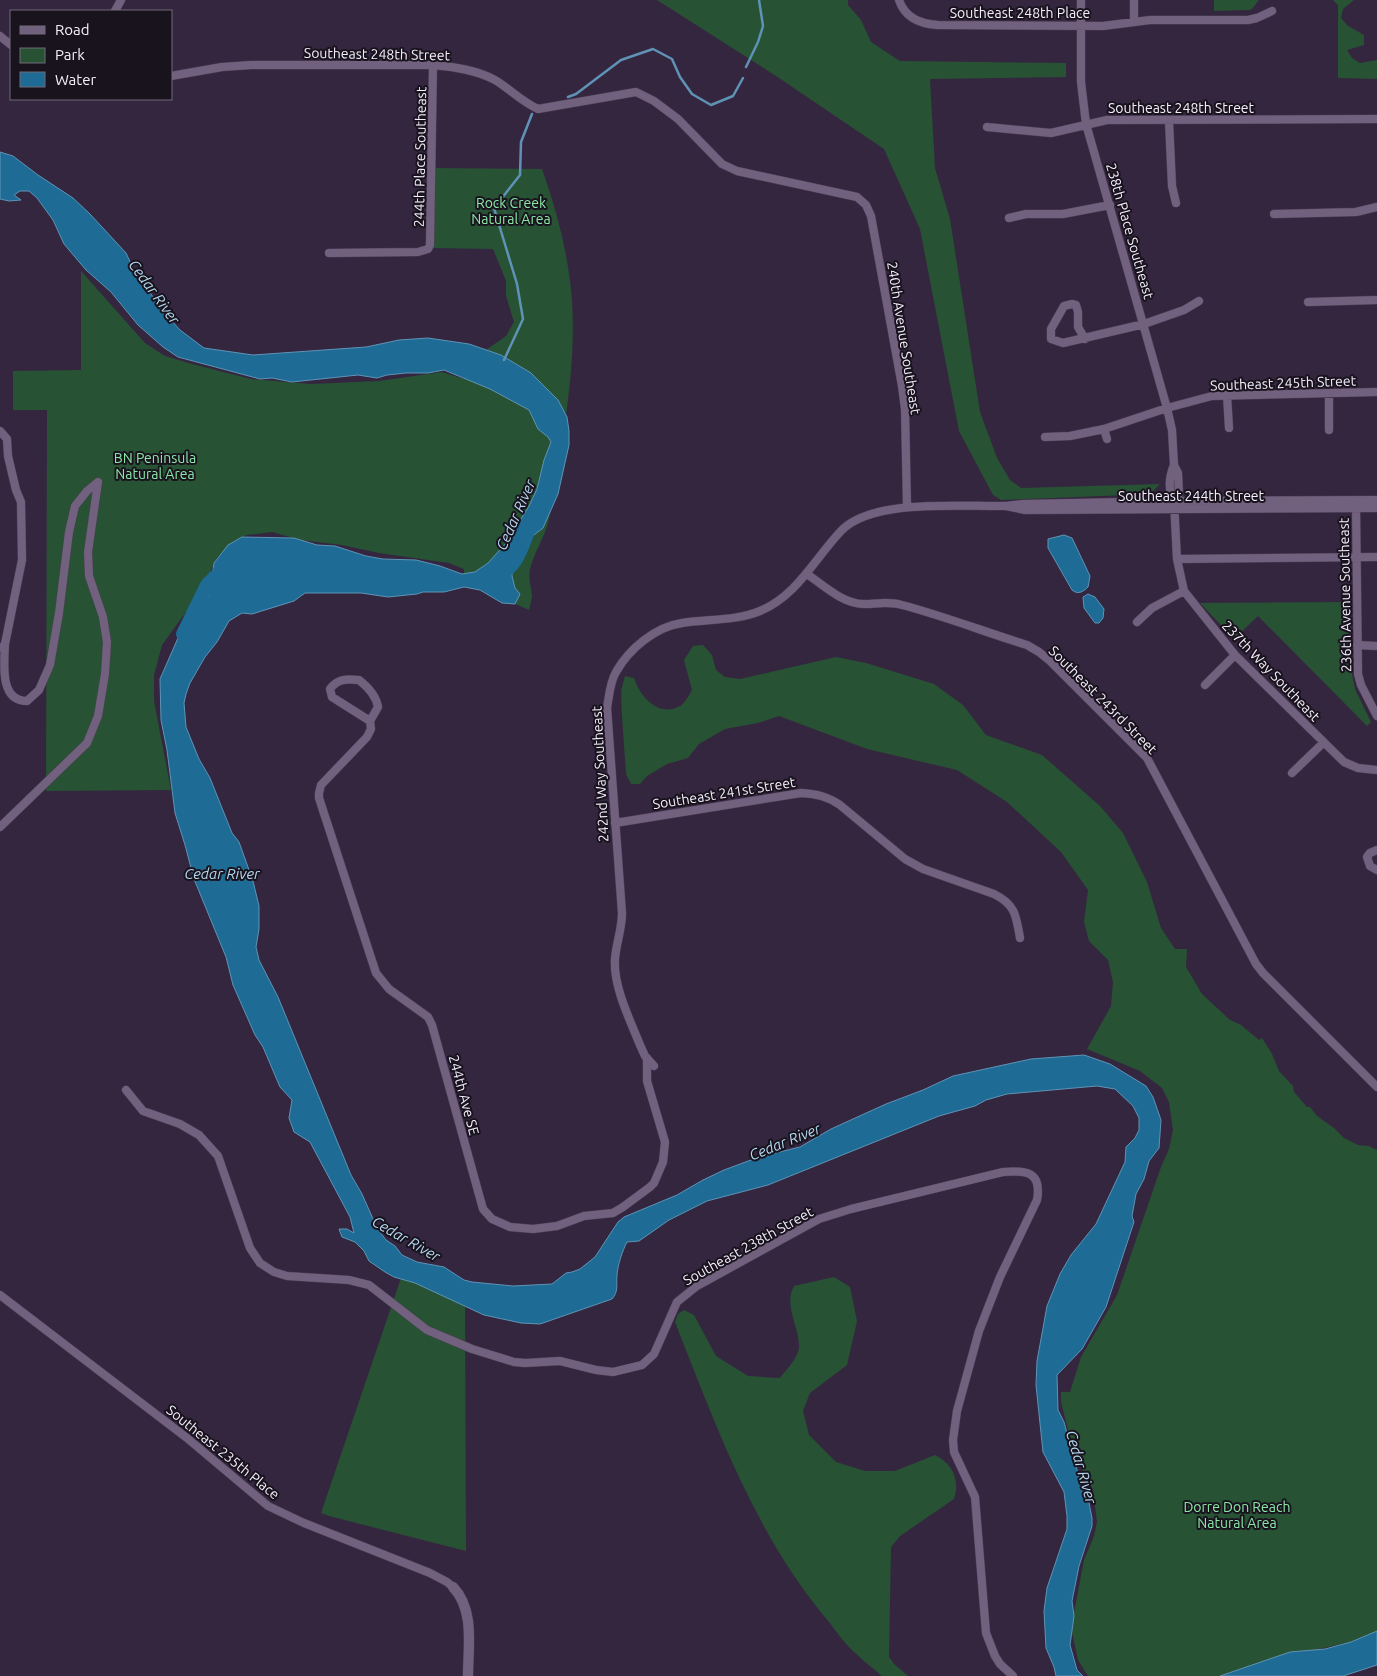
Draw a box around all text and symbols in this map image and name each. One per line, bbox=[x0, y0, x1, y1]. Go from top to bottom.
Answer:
street label: Southeast 248th Place bbox=[950, 5, 1090, 21]
legend bbox=[10, 10, 172, 100]
text: Road bbox=[55, 21, 90, 38]
street label: Southeast 248th Street bbox=[304, 45, 451, 63]
text: Park bbox=[55, 46, 85, 63]
text: Water bbox=[55, 71, 96, 88]
street label: 244th Place Southeast bbox=[411, 86, 429, 227]
street label: Southeast 248th Street bbox=[1108, 100, 1255, 116]
street label: 238th Place Southeast bbox=[1103, 161, 1157, 301]
park label: Rock Creek Natural Area bbox=[471, 195, 551, 227]
water label: Cedar River bbox=[125, 256, 184, 328]
street label: 240th Avenue Southeast bbox=[884, 261, 924, 416]
street label: Southeast 245th Street bbox=[1210, 372, 1357, 394]
park label: BN Peninsula Natural Area bbox=[114, 450, 196, 482]
water label: Cedar River bbox=[492, 476, 539, 553]
street label: Southeast 244th Street bbox=[1118, 488, 1265, 504]
street label: 236th Avenue Southeast bbox=[1336, 517, 1354, 672]
street label: 237th Way Southeast bbox=[1219, 617, 1324, 725]
street label: Southeast 243rd Street bbox=[1046, 643, 1161, 758]
street label: 242nd Way Southeast bbox=[588, 705, 612, 843]
street label: Southeast 241st Street bbox=[651, 774, 797, 812]
water label: Cedar River bbox=[184, 865, 261, 882]
street label: 244th Ave SE bbox=[446, 1053, 482, 1137]
water label: Cedar River bbox=[747, 1119, 824, 1164]
street label: Southeast 238th Street bbox=[680, 1203, 816, 1288]
water label: Cedar River bbox=[369, 1212, 444, 1265]
street label: Southeast 235th Place bbox=[163, 1402, 283, 1502]
water label: Cedar River bbox=[1063, 1428, 1100, 1507]
park label: Dorre Don Reach Natural Area bbox=[1183, 1499, 1291, 1531]

